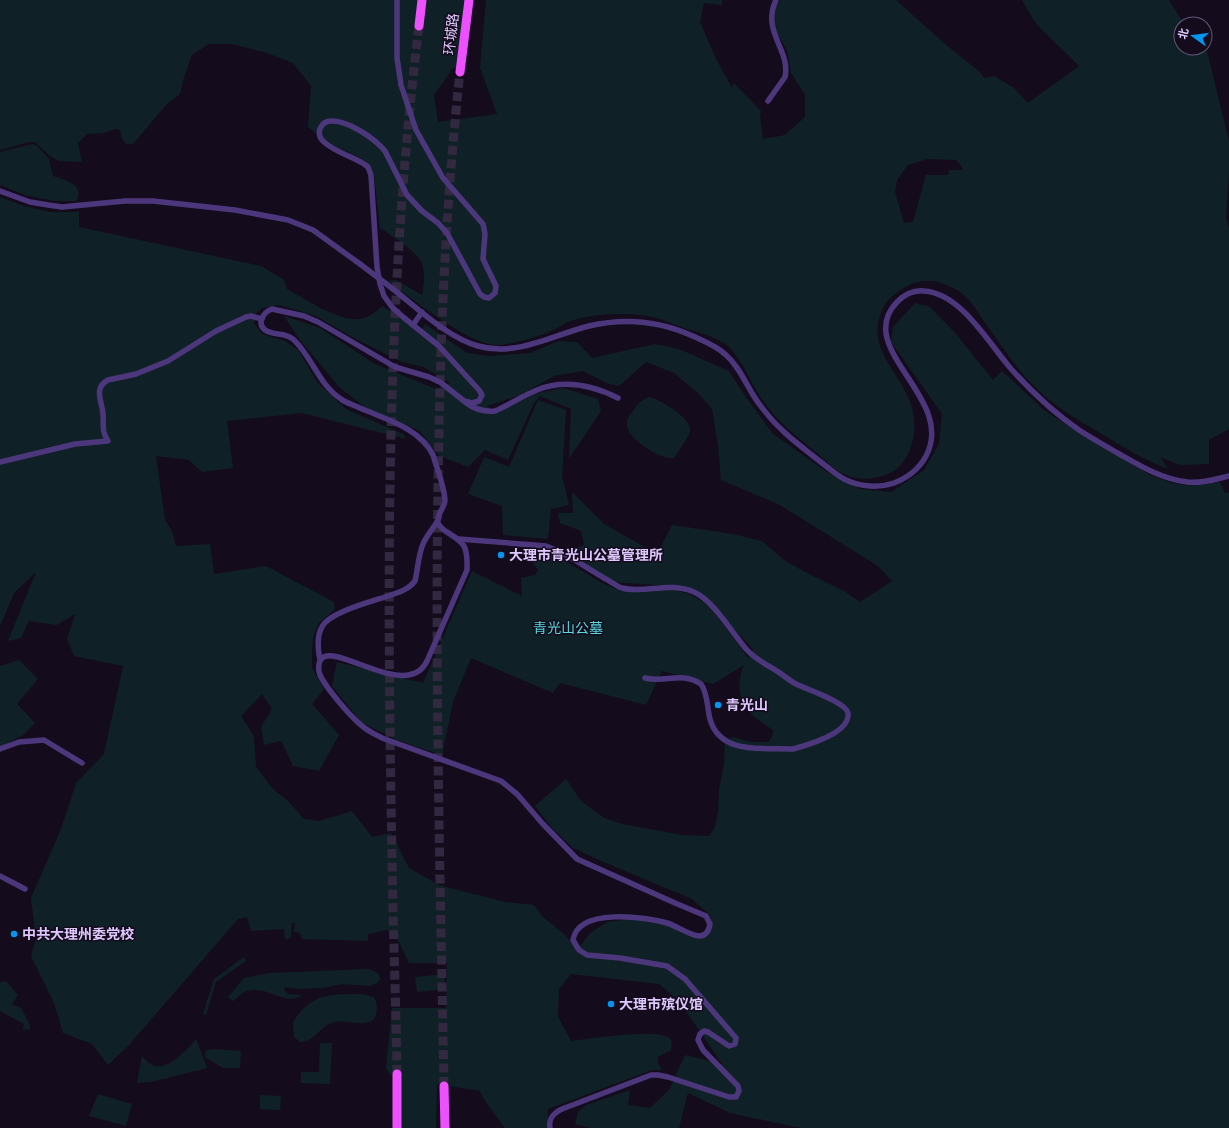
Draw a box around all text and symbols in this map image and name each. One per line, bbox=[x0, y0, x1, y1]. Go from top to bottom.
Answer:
street label: 环城路 bbox=[440, 12, 462, 56]
north arrow bbox=[1173, 16, 1213, 56]
text: 北 bbox=[1175, 27, 1191, 41]
place label: 大理市青光山公墓管理所 bbox=[509, 546, 663, 564]
marker: 大理市青光山公墓管理所 bbox=[496, 550, 506, 560]
park label: 青光山公墓 bbox=[533, 619, 603, 637]
place label: 青光山 bbox=[726, 696, 768, 714]
marker: 青光山 bbox=[713, 700, 723, 710]
place label: 中共大理州委党校 bbox=[22, 925, 134, 943]
marker: 中共大理州委党校 bbox=[9, 929, 19, 939]
place label: 大理市殡仪馆 bbox=[619, 995, 703, 1013]
marker: 大理市殡仪馆 bbox=[606, 999, 616, 1009]

